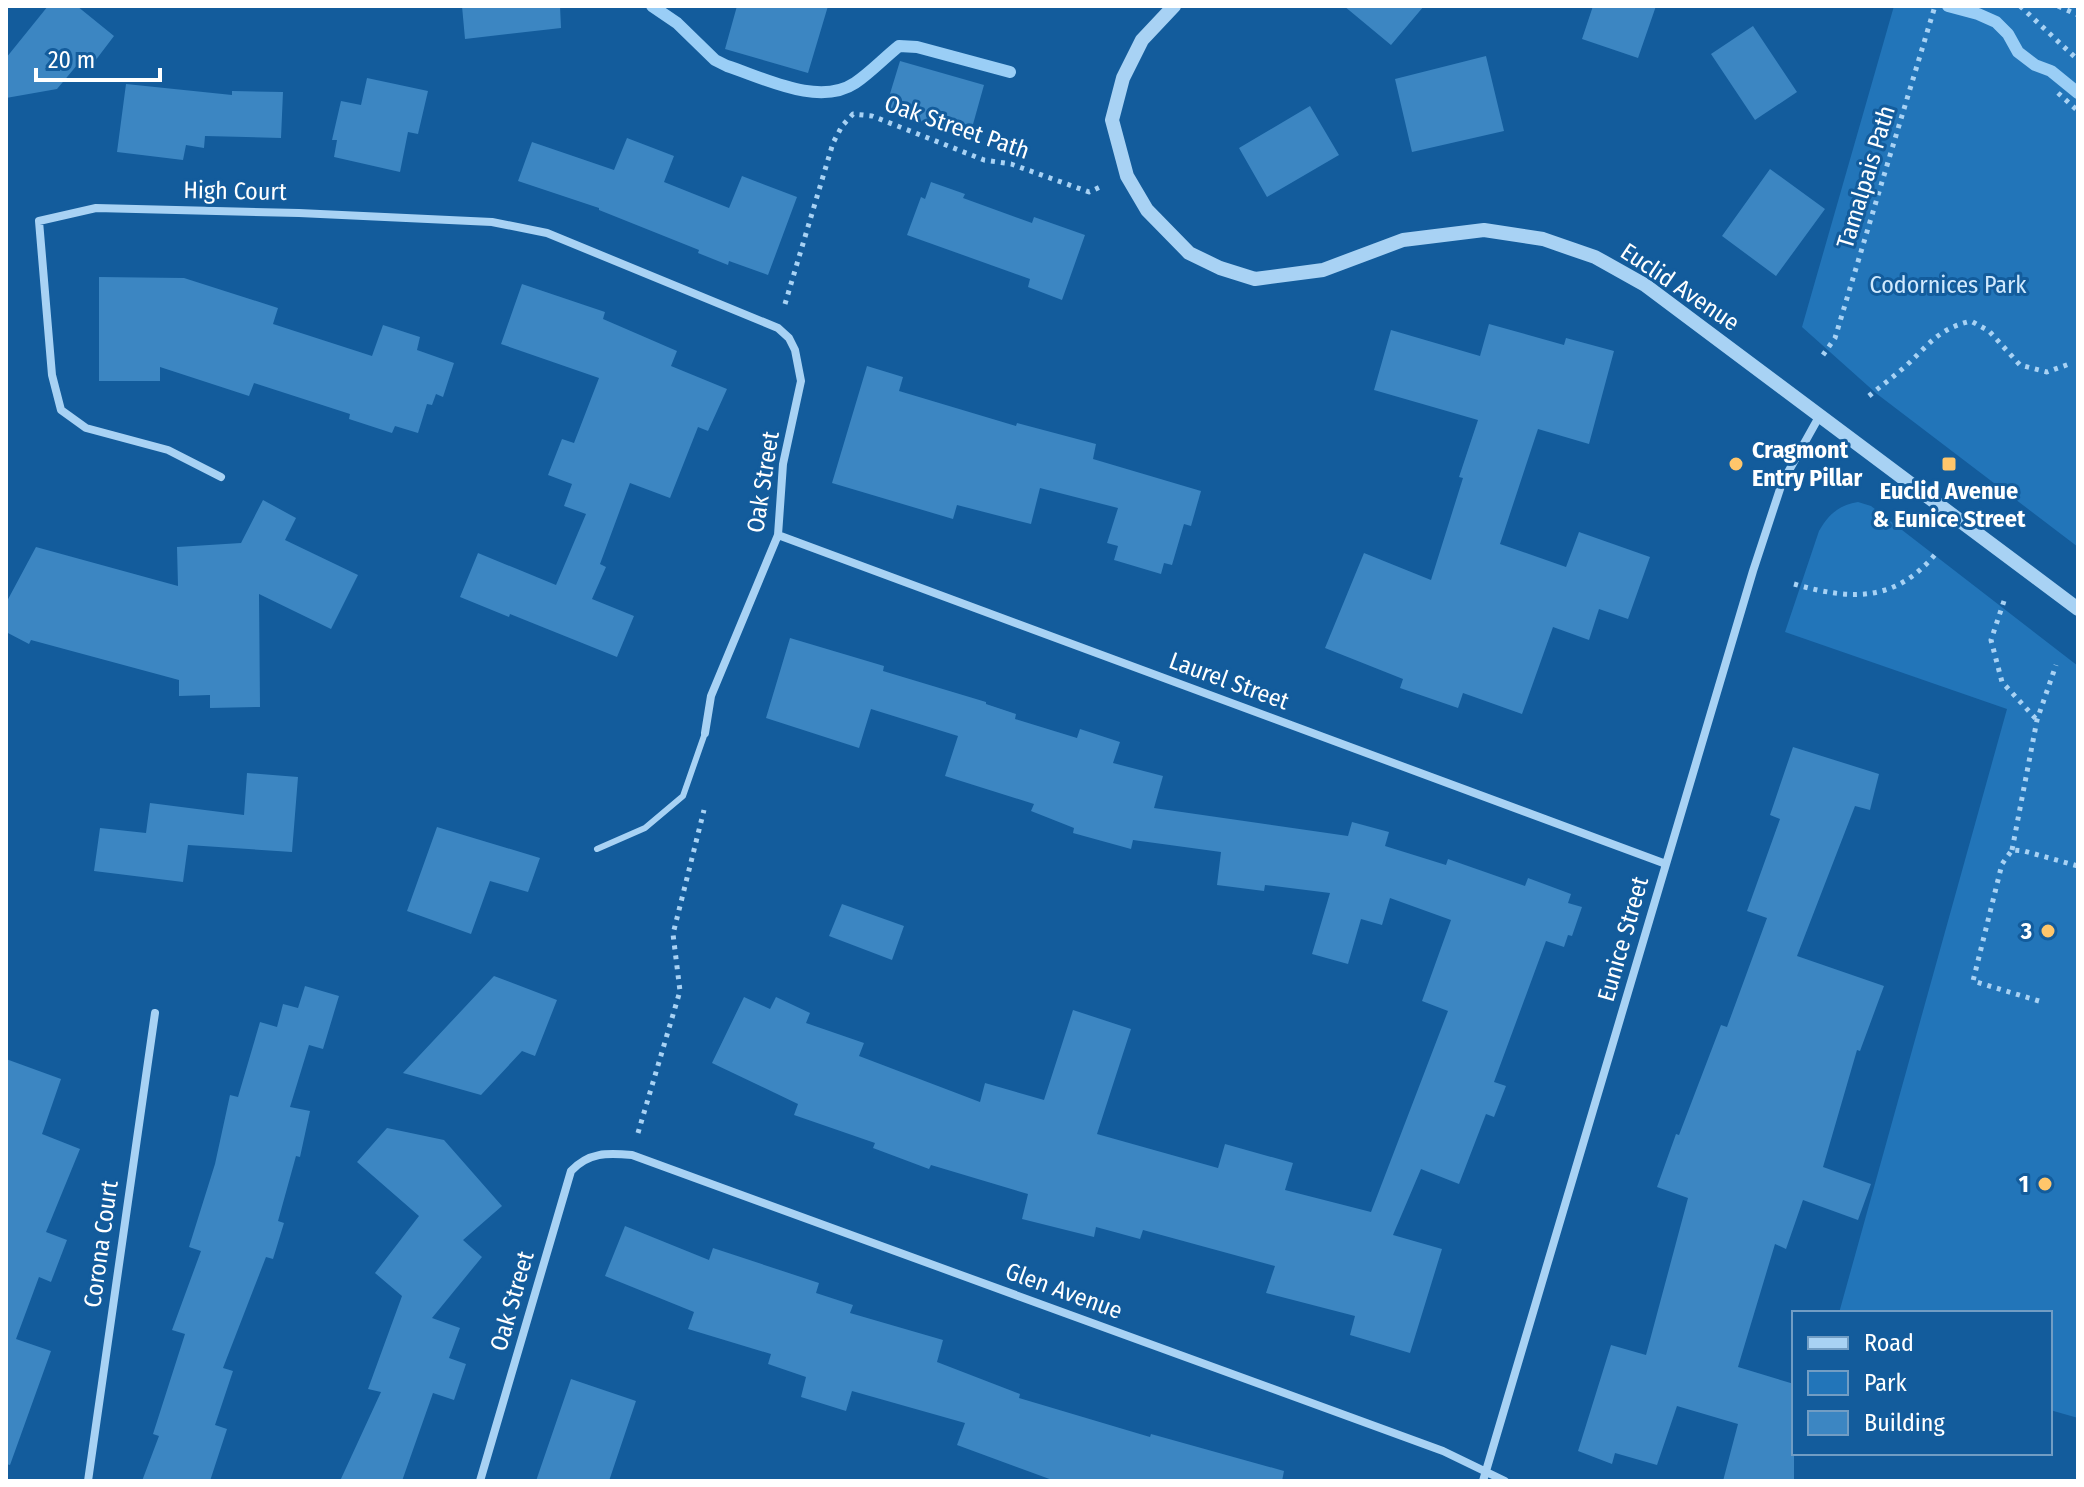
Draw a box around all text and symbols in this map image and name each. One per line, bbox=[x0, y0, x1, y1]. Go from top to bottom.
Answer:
scale bar bbox=[36, 32, 160, 82]
text: 20 m bbox=[48, 46, 95, 74]
street label: Oak Street Path bbox=[881, 89, 1033, 165]
street label: Tamalpais Path bbox=[1831, 102, 1901, 252]
street label: High Court bbox=[183, 176, 287, 206]
street label: Euclid Avenue bbox=[1615, 237, 1745, 337]
park label: Codornices Park bbox=[1869, 271, 2027, 299]
street label: Oak Street bbox=[741, 429, 785, 535]
place label: Cragmont Entry Pillar bbox=[1752, 436, 1863, 492]
marker: Cragmont Entry Pillar bbox=[1727, 455, 1745, 473]
marker: Euclid Avenue & Eunice Street bbox=[1940, 455, 1958, 473]
place label: Euclid Avenue & Eunice Street bbox=[1873, 477, 2026, 533]
street label: Laurel Street bbox=[1165, 646, 1293, 716]
street label: Eunice Street bbox=[1592, 873, 1654, 1005]
place label: 3 bbox=[2020, 917, 2032, 945]
marker: 3 bbox=[2039, 922, 2057, 940]
place label: 1 bbox=[2019, 1170, 2029, 1198]
marker: 1 bbox=[2036, 1175, 2054, 1193]
street label: Corona Court bbox=[78, 1179, 124, 1309]
street label: Oak Street bbox=[484, 1248, 540, 1354]
street label: Glen Avenue bbox=[1002, 1257, 1126, 1325]
legend bbox=[1792, 1311, 2052, 1455]
text: Road bbox=[1864, 1329, 1914, 1357]
text: Park bbox=[1864, 1369, 1907, 1397]
text: Building bbox=[1864, 1409, 1946, 1437]

